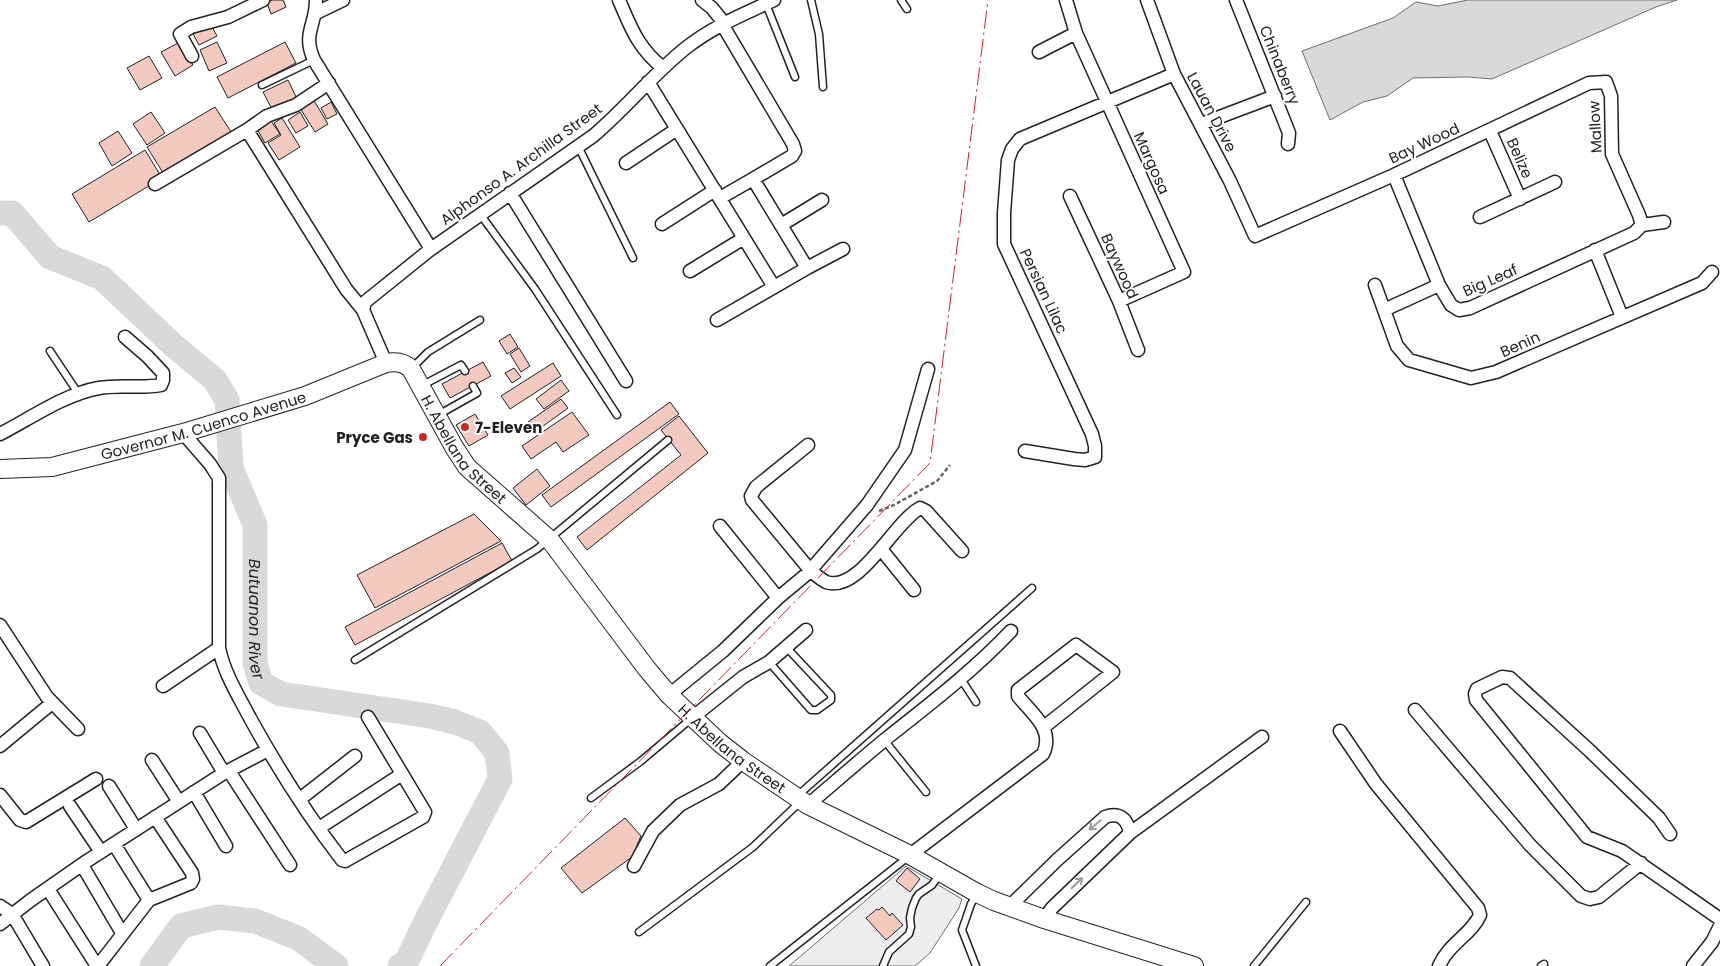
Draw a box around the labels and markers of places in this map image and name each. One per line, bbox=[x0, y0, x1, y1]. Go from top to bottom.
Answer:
place label: 7-Eleven bbox=[475, 417, 542, 438]
marker: 7-Eleven bbox=[459, 421, 471, 433]
place label: Pryce Gas bbox=[336, 427, 413, 448]
marker: Pryce Gas bbox=[417, 431, 429, 443]

